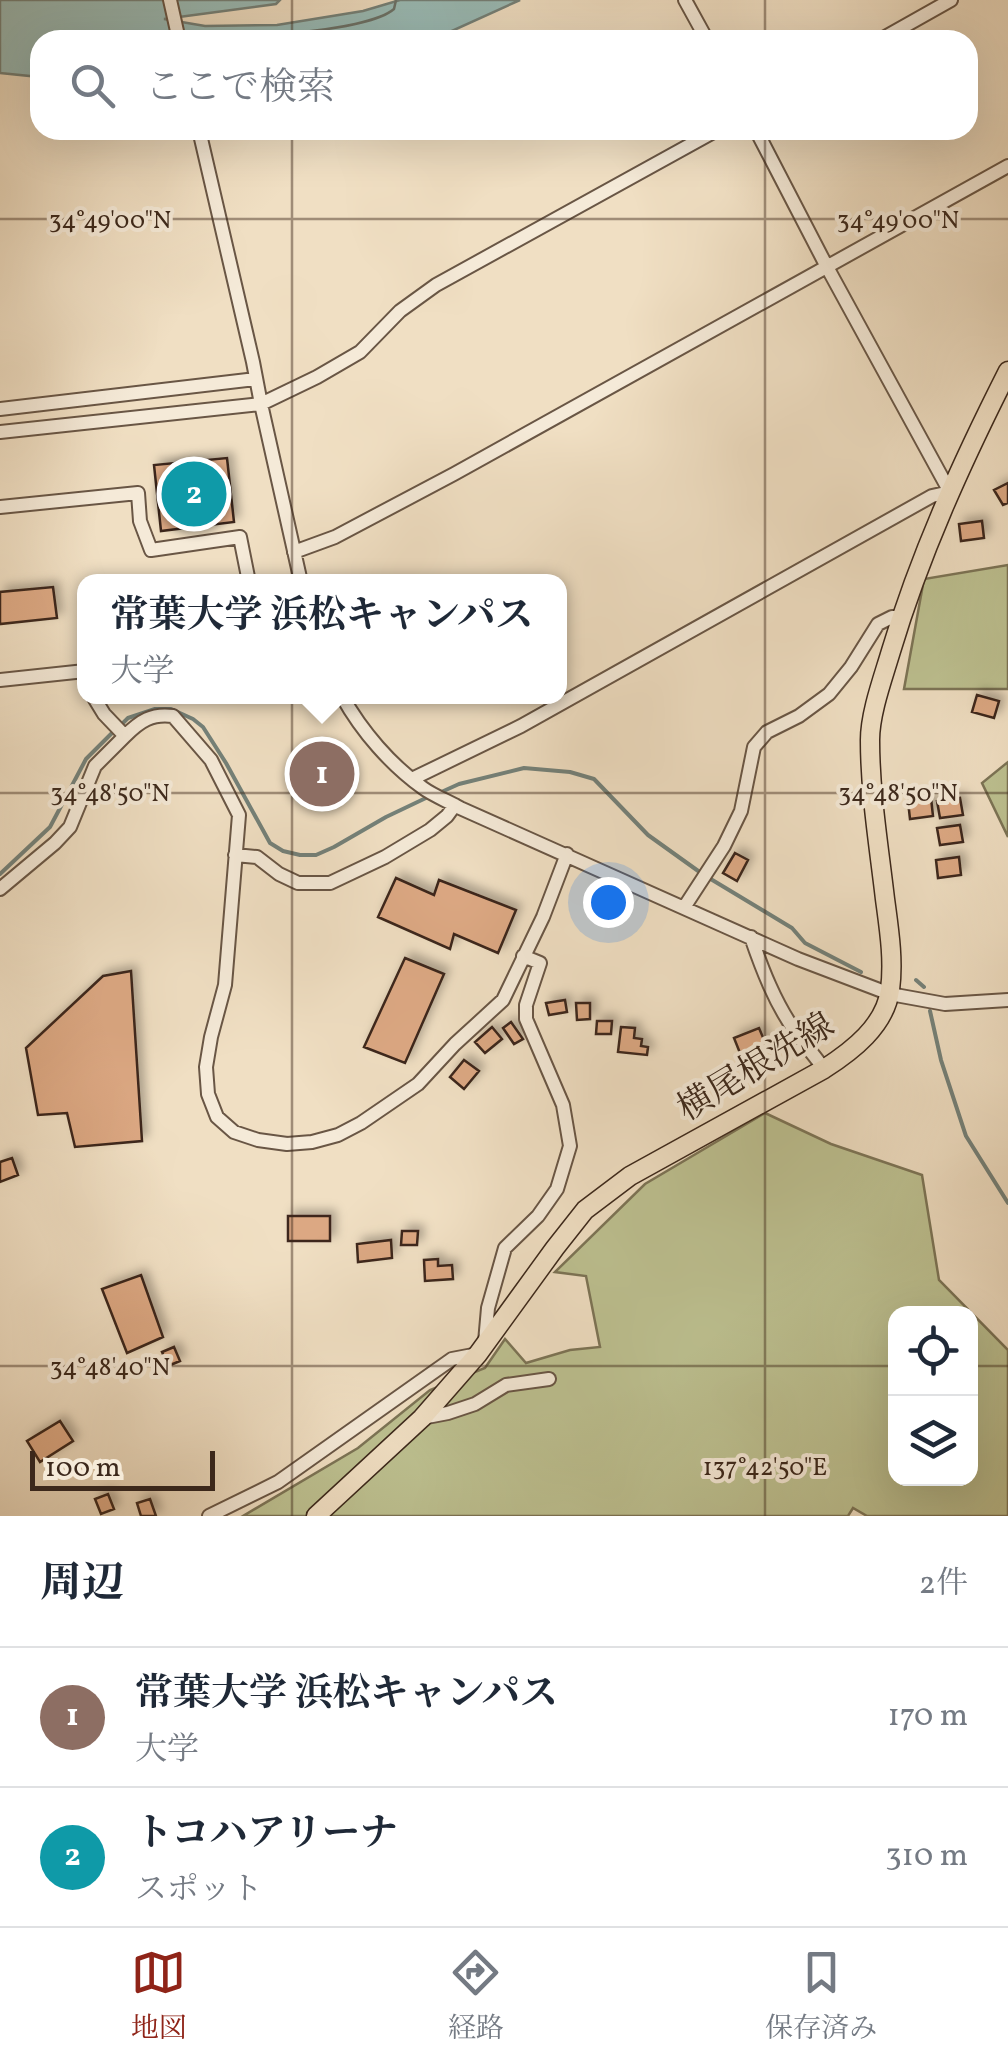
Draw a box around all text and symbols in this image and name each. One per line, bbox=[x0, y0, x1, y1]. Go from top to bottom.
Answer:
search box bbox=[30, 30, 978, 140]
icon: search bbox=[65, 58, 120, 113]
text: ここで検索 bbox=[145, 63, 335, 116]
text: 34°49'00"N bbox=[49, 204, 171, 239]
text: 34°49'00"N bbox=[837, 204, 959, 239]
pin: 2 bbox=[162, 456, 226, 532]
popup bbox=[77, 574, 567, 704]
text: 常葉大学 浜松キャンパス bbox=[111, 591, 533, 644]
text: 大学 bbox=[111, 651, 175, 695]
pin: 1 bbox=[290, 736, 354, 812]
text: 34°48'50"N bbox=[50, 777, 170, 812]
text: 34°48'50"N bbox=[838, 777, 958, 812]
your location bbox=[583, 877, 634, 928]
street label: 横尾根洗線 bbox=[669, 1003, 844, 1134]
map controls bbox=[888, 1306, 978, 1486]
button: locate bbox=[888, 1306, 978, 1396]
text: 34°48'40"N bbox=[50, 1351, 170, 1386]
button: layers bbox=[888, 1396, 978, 1486]
scale bar bbox=[30, 1446, 215, 1490]
text: 100 m bbox=[45, 1449, 120, 1488]
text: 137°42'50"E bbox=[703, 1451, 827, 1486]
text: 周辺 bbox=[40, 1556, 124, 1615]
text: 2件 bbox=[919, 1563, 968, 1607]
text: 常葉大学 浜松キャンパス bbox=[135, 1669, 558, 1722]
text: 1 bbox=[66, 1695, 79, 1739]
text: 170 m bbox=[887, 1695, 968, 1739]
text: 大学 bbox=[135, 1729, 199, 1773]
text: トコハアリーナ bbox=[135, 1809, 398, 1862]
text: 2 bbox=[64, 1835, 81, 1879]
text: 310 m bbox=[885, 1835, 968, 1879]
text: スポット bbox=[135, 1869, 263, 1913]
tab: 地図 bbox=[131, 1945, 187, 2049]
tab: 経路 bbox=[448, 1945, 504, 2049]
tab: 保存済み bbox=[765, 1945, 877, 2049]

